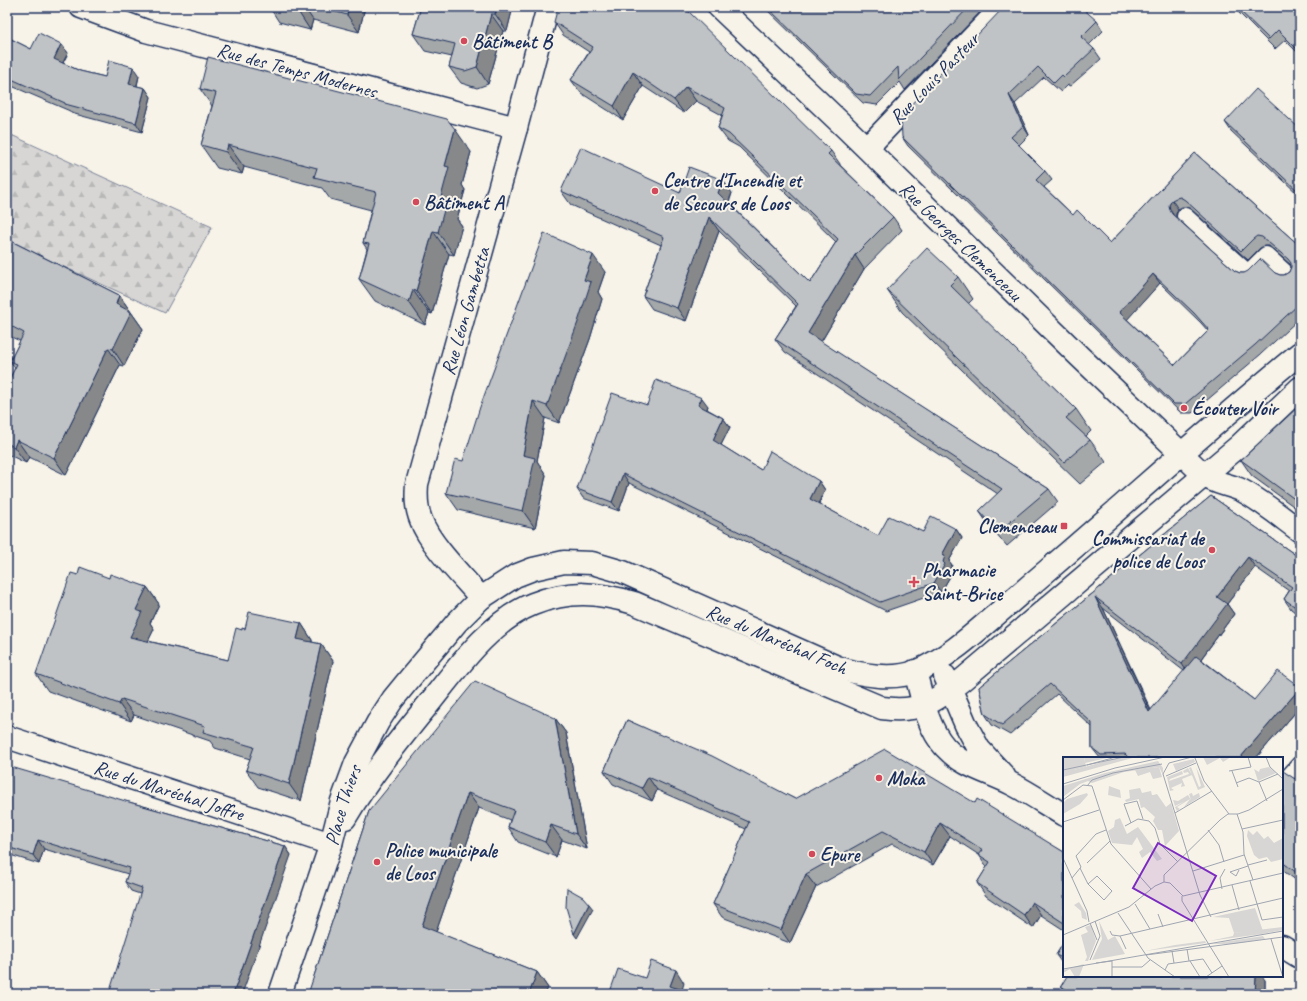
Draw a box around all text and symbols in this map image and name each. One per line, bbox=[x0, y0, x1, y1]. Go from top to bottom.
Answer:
street label: Rue Louis Pasteur bbox=[884, 26, 986, 130]
place label: Bâtiment B bbox=[472, 29, 553, 54]
marker: Bâtiment B bbox=[459, 36, 469, 46]
street label: Rue des Temps Modernes bbox=[214, 37, 382, 104]
place label: Centre d'Incendie et de Secours de Loos bbox=[663, 168, 803, 216]
street label: Rue Georges Clemenceau bbox=[894, 176, 1028, 307]
marker: Centre d'Incendie et de Secours de Loos bbox=[650, 186, 660, 196]
place label: Bâtiment A bbox=[424, 190, 505, 215]
marker: Bâtiment A bbox=[411, 197, 421, 207]
street label: Rue Léon Gambetta bbox=[435, 243, 496, 378]
place label: Écouter Voir bbox=[1192, 396, 1281, 421]
marker: Écouter Voir bbox=[1179, 403, 1189, 413]
place label: Clemenceau bbox=[978, 514, 1058, 539]
marker: Clemenceau bbox=[1059, 521, 1069, 531]
place label: Commissariat de police de Loos bbox=[1092, 526, 1206, 574]
marker: Commissariat de police de Loos bbox=[1207, 545, 1217, 555]
place label: Pharmacie Saint-Brice bbox=[922, 558, 1004, 606]
marker: Pharmacie Saint-Brice bbox=[909, 577, 919, 587]
street label: Rue du Maréchal Foch bbox=[702, 598, 852, 681]
street label: Rue du Maréchal Joffre bbox=[91, 755, 248, 827]
inset map bbox=[1063, 757, 1283, 977]
street label: Place Thiers bbox=[319, 760, 368, 848]
place label: Moka bbox=[887, 766, 926, 791]
marker: Moka bbox=[874, 773, 884, 783]
place label: Police municipale de Loos bbox=[385, 838, 498, 886]
place label: Epure bbox=[820, 842, 861, 867]
marker: Epure bbox=[807, 849, 817, 859]
marker: Police municipale de Loos bbox=[372, 857, 382, 867]

